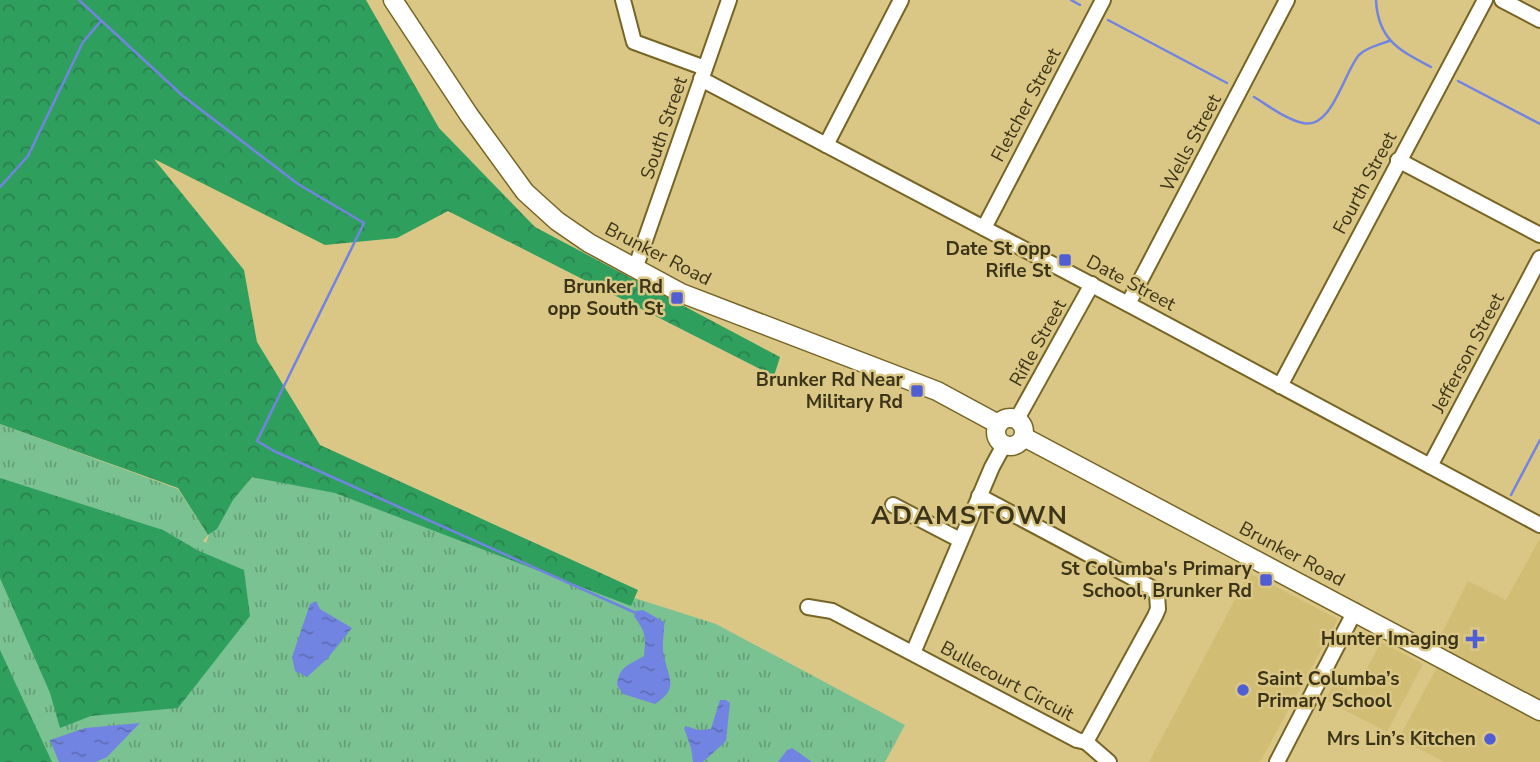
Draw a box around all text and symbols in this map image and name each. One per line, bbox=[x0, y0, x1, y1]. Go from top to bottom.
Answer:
street label: Fletcher Street bbox=[985, 43, 1067, 167]
street label: South Street bbox=[634, 73, 694, 183]
street label: Wells Street bbox=[1154, 89, 1228, 196]
street label: Fourth Street bbox=[1327, 127, 1403, 239]
street label: Brunker Road bbox=[600, 216, 716, 292]
place label: Date St opp Rifle St bbox=[945, 236, 1052, 284]
street label: Date Street bbox=[1082, 249, 1180, 318]
marker: Date St opp Rifle St bbox=[1057, 252, 1073, 268]
place label: Brunker Rd opp South St bbox=[547, 274, 664, 322]
street label: Jefferson Street bbox=[1425, 288, 1511, 418]
marker: Brunker Rd opp South St bbox=[669, 290, 685, 306]
street label: Rifle Street bbox=[1003, 294, 1073, 391]
place label: Brunker Rd Near Military Rd bbox=[756, 367, 904, 415]
marker: Brunker Rd Near Military Rd bbox=[909, 383, 925, 399]
district label: ADAMSTOWN bbox=[871, 498, 1069, 533]
street label: Brunker Road bbox=[1235, 515, 1349, 593]
place label: St Columba's Primary School, Brunker Rd bbox=[1060, 556, 1253, 604]
marker: St Columba's Primary School, Brunker Rd bbox=[1258, 572, 1274, 588]
place label: Hunter Imaging bbox=[1321, 626, 1459, 652]
marker: Hunter Imaging bbox=[1465, 629, 1485, 649]
street label: Bullecourt Circuit bbox=[936, 635, 1079, 727]
place label: Saint Columba’s Primary School bbox=[1257, 666, 1400, 714]
marker: Saint Columba’s Primary School bbox=[1235, 682, 1251, 698]
place label: Mrs Lin’s Kitchen bbox=[1327, 726, 1476, 752]
marker: Mrs Lin’s Kitchen bbox=[1482, 731, 1498, 747]

